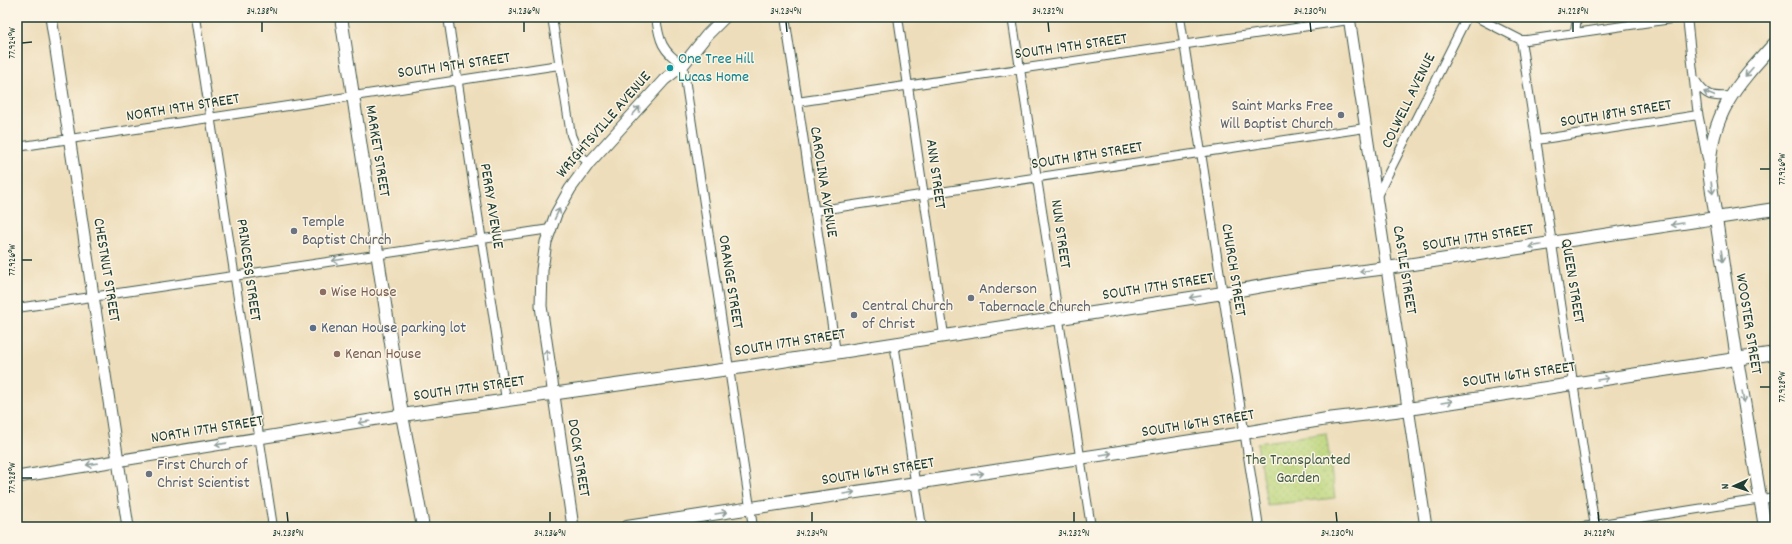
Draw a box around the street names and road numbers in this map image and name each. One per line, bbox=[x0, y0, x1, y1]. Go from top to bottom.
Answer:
street label: SOUTH 19TH STREET bbox=[1013, 28, 1129, 66]
street label: SOUTH 19TH STREET bbox=[396, 47, 512, 85]
street label: COLWELL AVENUE bbox=[1376, 49, 1442, 153]
street label: WRIGHTSVILLE AVENUE bbox=[551, 66, 657, 183]
street label: NORTH 19TH STREET bbox=[125, 88, 242, 128]
street label: SOUTH 18TH STREET bbox=[1559, 94, 1674, 134]
street label: MARKET STREET bbox=[358, 103, 396, 199]
street label: CAROLINA AVENUE bbox=[803, 125, 843, 240]
street label: SOUTH 18TH STREET bbox=[1030, 136, 1145, 176]
street label: ANN STREET bbox=[919, 138, 951, 211]
street label: PERRY AVENUE bbox=[473, 162, 509, 251]
street label: NUN STREET bbox=[1044, 198, 1076, 271]
street label: CHESTNUT STREET bbox=[86, 217, 126, 324]
street label: PRINCESS STREET bbox=[229, 217, 267, 323]
street label: SOUTH 17TH STREET bbox=[1421, 218, 1536, 258]
street label: CHURCH STREET bbox=[1214, 222, 1252, 319]
street label: CASTLE STREET bbox=[1386, 224, 1422, 317]
street label: ORANGE STREET bbox=[711, 233, 749, 331]
street label: QUEEN STREET bbox=[1554, 237, 1590, 326]
street label: SOUTH 17TH STREET bbox=[1101, 267, 1216, 307]
street label: WOOSTER STREET bbox=[1729, 272, 1767, 377]
street label: SOUTH 17TH STREET bbox=[733, 323, 848, 363]
street label: SOUTH 16TH STREET bbox=[1461, 356, 1578, 394]
street label: SOUTH 17TH STREET bbox=[412, 370, 527, 408]
street label: SOUTH 16TH STREET bbox=[1140, 404, 1257, 444]
street label: NORTH 17TH STREET bbox=[149, 410, 265, 450]
street label: DOCK STREET bbox=[560, 417, 596, 499]
street label: SOUTH 16TH STREET bbox=[820, 452, 937, 492]

